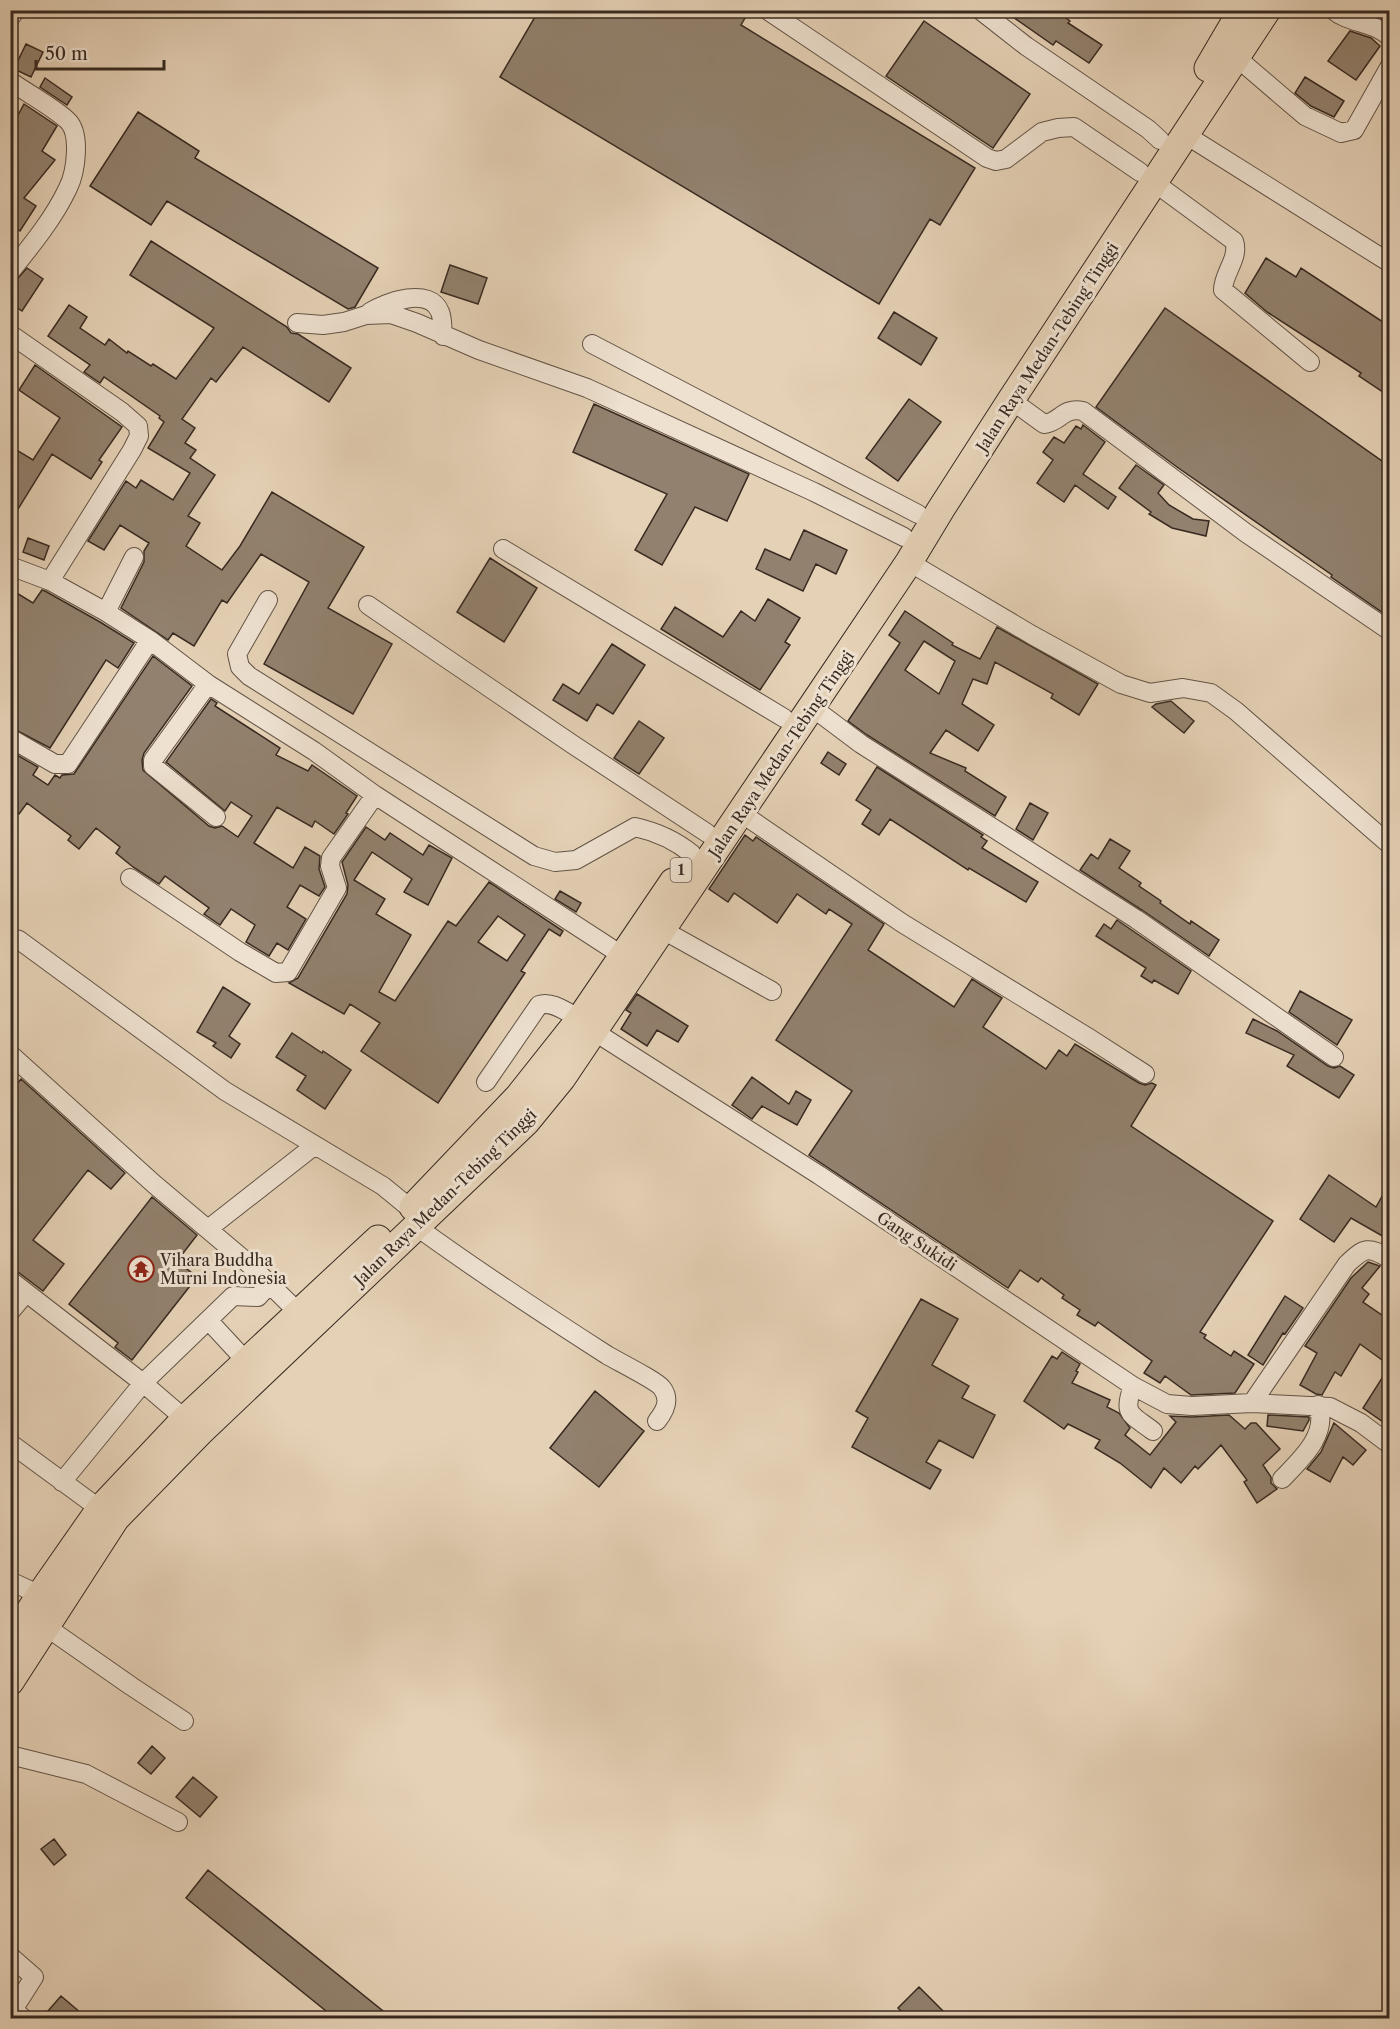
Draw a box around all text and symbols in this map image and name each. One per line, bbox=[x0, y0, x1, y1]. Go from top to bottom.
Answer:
scale bar bbox=[36, 33, 164, 71]
text: 50 m bbox=[45, 43, 88, 65]
street label: Jalan Raya Medan-Tebing Tinggi bbox=[970, 238, 1122, 458]
street label: Jalan Raya Medan-Tebing Tinggi bbox=[702, 646, 858, 864]
road number: 1 bbox=[670, 858, 692, 882]
street label: Jalan Raya Medan-Tebing Tinggi bbox=[348, 1104, 540, 1292]
street label: Gang Sukidi bbox=[873, 1207, 961, 1275]
place label: Vihara Buddha Murni Indonesia bbox=[159, 1250, 287, 1288]
temple icon: Vihara Buddha Murni Indonesia bbox=[126, 1254, 156, 1284]

